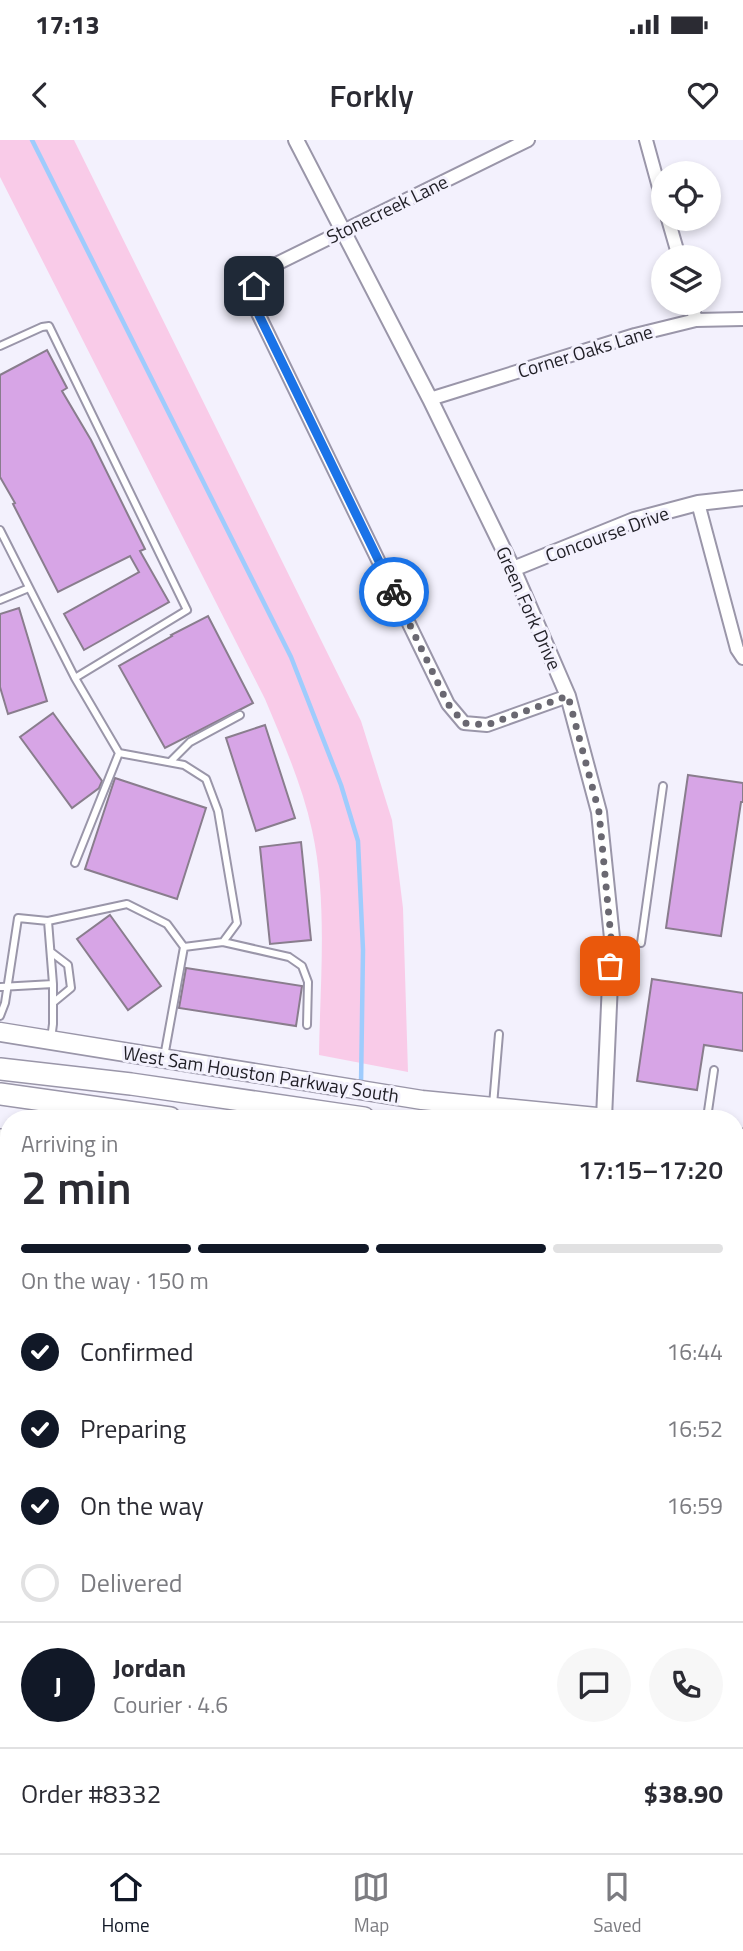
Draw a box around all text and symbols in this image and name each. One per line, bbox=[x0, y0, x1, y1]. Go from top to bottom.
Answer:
text: 17:13 bbox=[35, 5, 100, 44]
text: Forkly bbox=[329, 71, 414, 119]
icon: back bbox=[21, 76, 59, 114]
icon: heart bbox=[684, 76, 722, 114]
map controls bbox=[651, 161, 721, 315]
button: locate bbox=[651, 161, 721, 231]
street label: Stonecreek Lane bbox=[321, 167, 453, 251]
button: layers bbox=[651, 245, 721, 315]
pin bbox=[224, 256, 284, 316]
icon: home bbox=[235, 267, 273, 305]
street label: Corner Oaks Lane bbox=[514, 316, 656, 385]
street label: Concourse Drive bbox=[541, 498, 673, 569]
street label: Green Fork Drive bbox=[489, 541, 570, 674]
courier bbox=[359, 557, 429, 627]
icon: bike bbox=[375, 573, 413, 611]
pin bbox=[580, 936, 640, 996]
icon: bag bbox=[591, 947, 629, 985]
street label: West Sam Houston Parkway South bbox=[121, 1037, 401, 1110]
text: Arriving in bbox=[21, 1126, 118, 1161]
text: 17:15–17:20 bbox=[578, 1150, 723, 1189]
text: 2 min bbox=[21, 1152, 132, 1222]
text: On the way · 150 m bbox=[21, 1263, 209, 1298]
text: Confirmed bbox=[80, 1332, 194, 1371]
icon: check bbox=[21, 1333, 59, 1371]
text: 16:44 bbox=[666, 1334, 723, 1369]
text: Preparing bbox=[80, 1409, 186, 1448]
icon: check bbox=[21, 1410, 59, 1448]
text: 16:52 bbox=[666, 1411, 723, 1446]
text: On the way bbox=[80, 1486, 204, 1525]
icon: check bbox=[21, 1487, 59, 1525]
text: 16:59 bbox=[666, 1488, 723, 1523]
text: Delivered bbox=[80, 1563, 183, 1602]
text: Jordan bbox=[113, 1648, 186, 1687]
button: chat bbox=[557, 1648, 631, 1722]
button: phone bbox=[649, 1648, 723, 1722]
text: J bbox=[54, 1666, 62, 1705]
text: Courier · 4.6 bbox=[113, 1687, 228, 1722]
text: Order #8332 bbox=[21, 1774, 161, 1813]
text: $38.90 bbox=[644, 1774, 723, 1813]
tab: Home bbox=[101, 1868, 150, 1939]
tab: Map bbox=[352, 1868, 390, 1939]
tab: Saved bbox=[593, 1868, 642, 1939]

